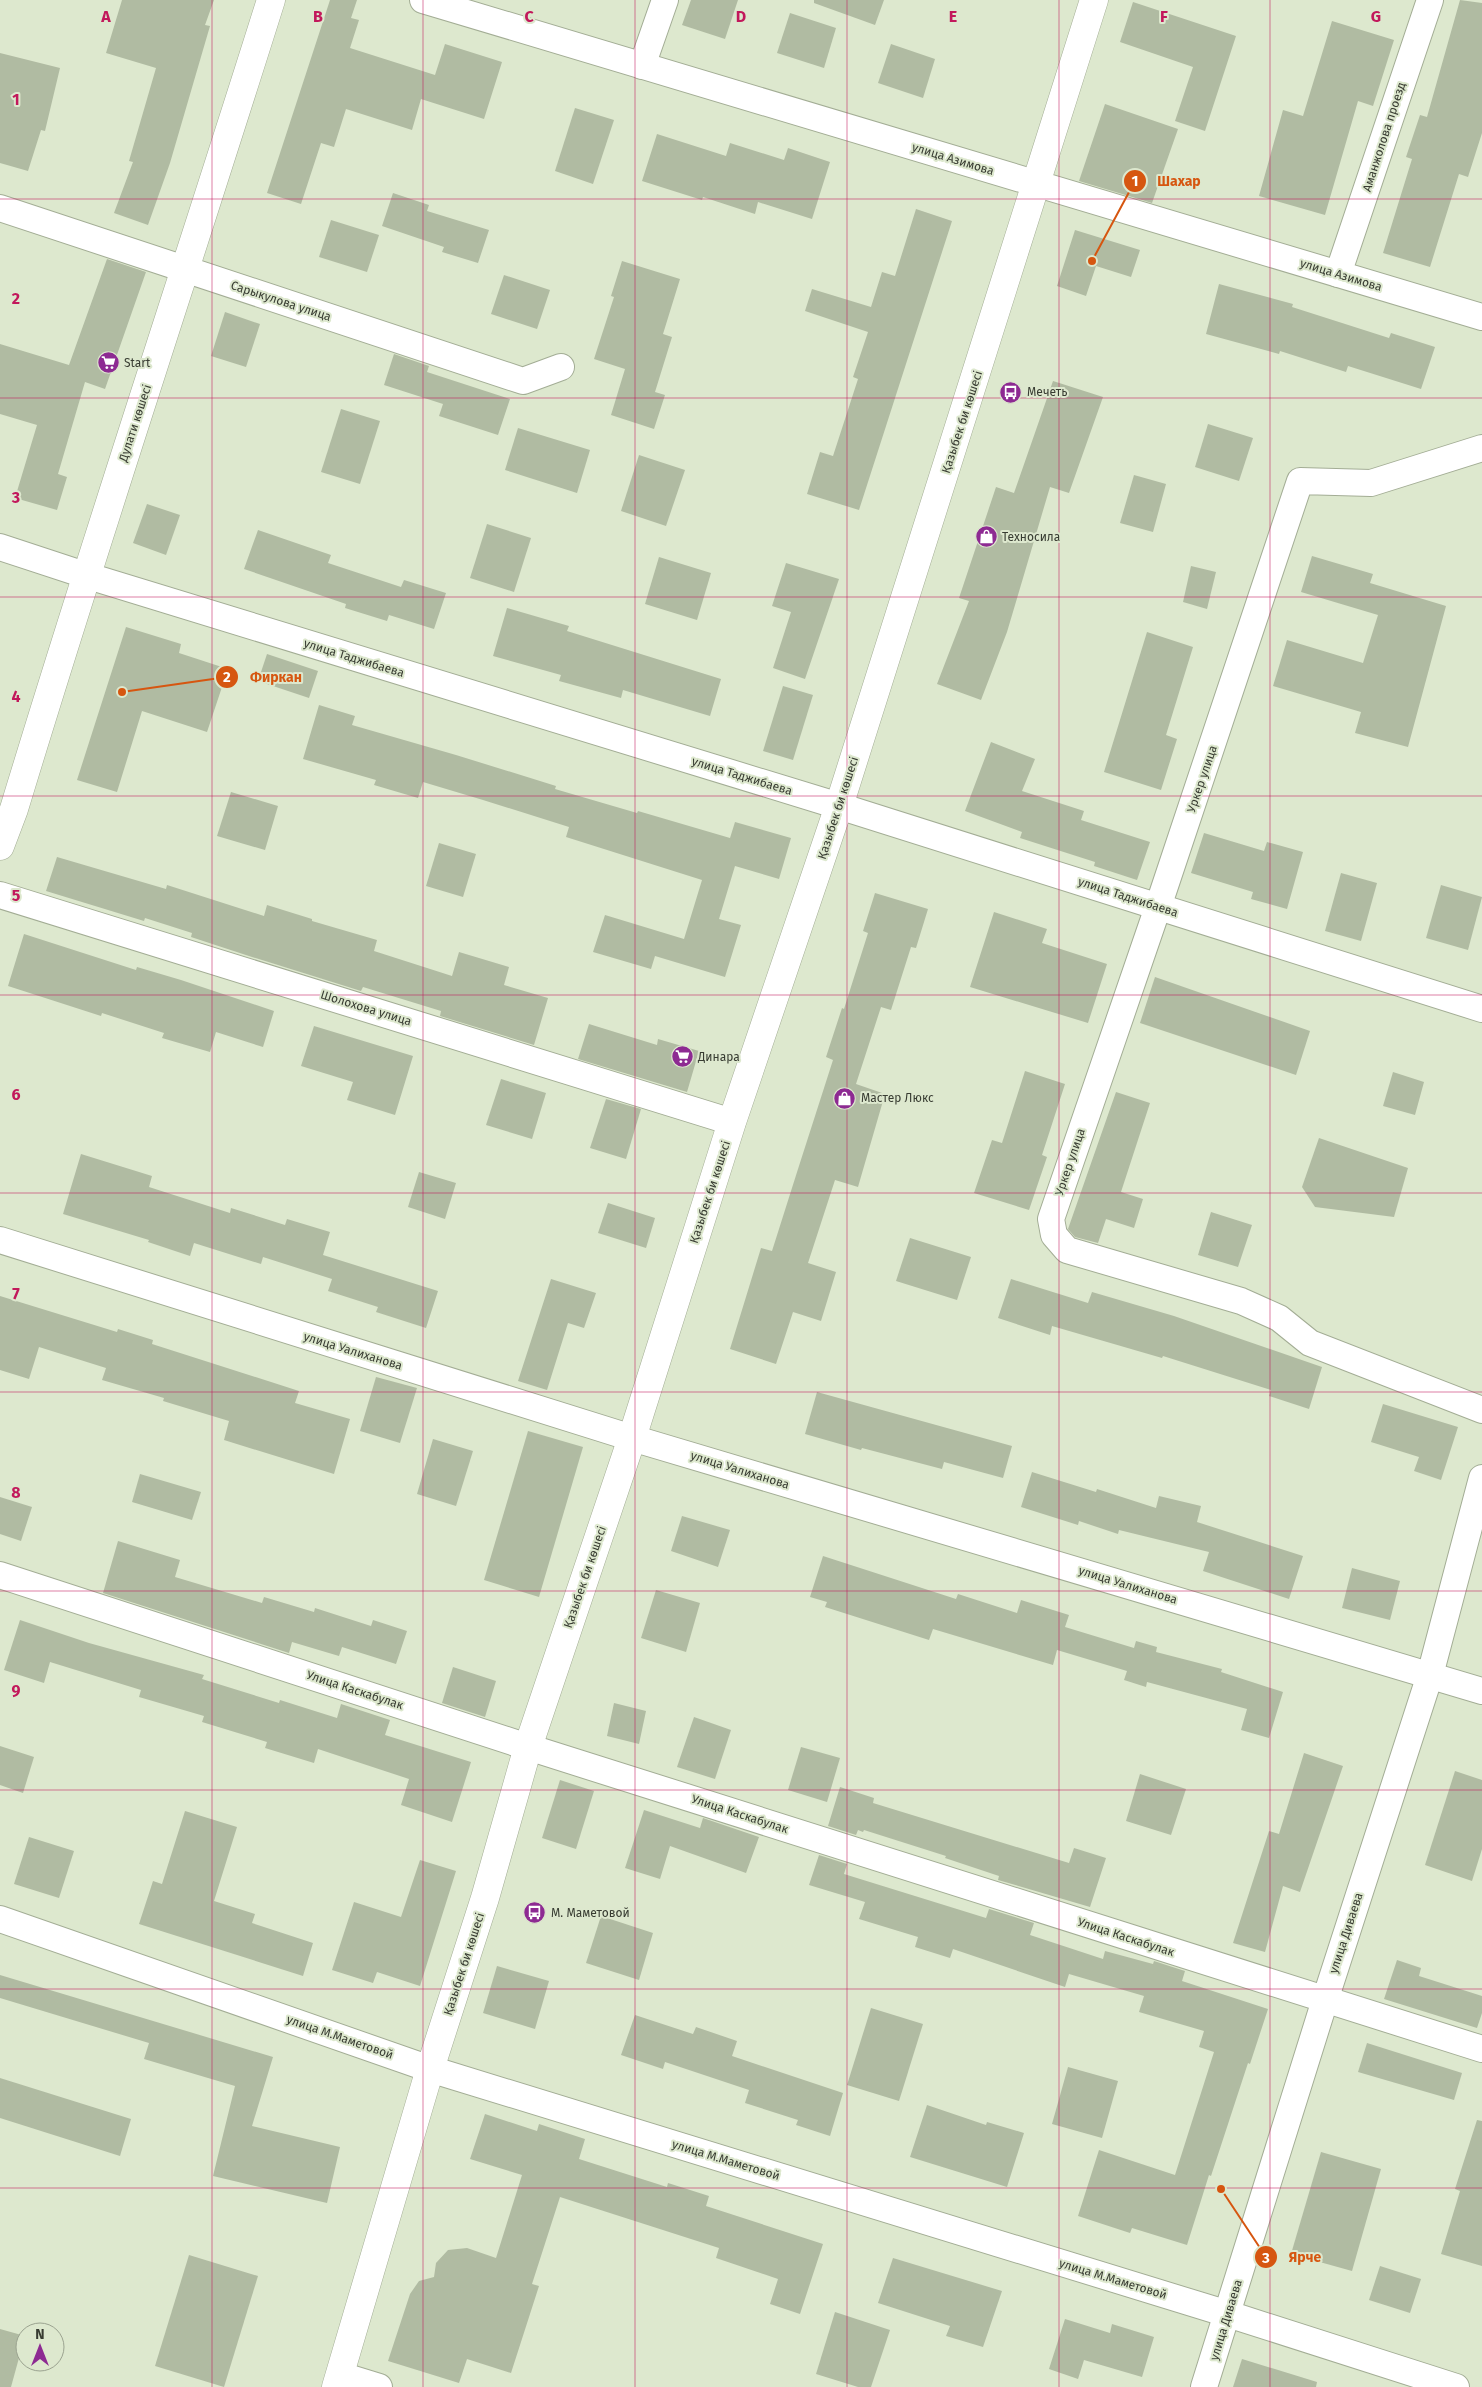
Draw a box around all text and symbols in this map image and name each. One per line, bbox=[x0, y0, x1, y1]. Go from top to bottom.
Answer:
text: A bbox=[100, 7, 111, 26]
text: B bbox=[313, 7, 323, 26]
text: C bbox=[524, 7, 534, 26]
text: D bbox=[736, 7, 746, 26]
text: E bbox=[949, 7, 957, 26]
text: F bbox=[1160, 7, 1168, 26]
text: G bbox=[1371, 7, 1381, 26]
street label: Аманжолова проезд bbox=[1360, 80, 1408, 194]
text: 1 bbox=[12, 90, 20, 109]
street label: улица Азимова bbox=[910, 140, 996, 178]
callout: Шахар bbox=[1122, 166, 1211, 195]
text: 1 bbox=[1132, 172, 1138, 190]
text: Шахар bbox=[1157, 173, 1201, 190]
street label: улица Азимова bbox=[1298, 256, 1384, 294]
street label: Сарыкулова улица bbox=[229, 278, 333, 324]
text: 2 bbox=[12, 289, 20, 308]
supermarket icon: Start bbox=[96, 351, 120, 375]
place label: Start bbox=[124, 356, 151, 370]
street label: Қазыбек би көшесі bbox=[939, 369, 985, 475]
bus stop icon: Мечеть bbox=[999, 380, 1023, 404]
street label: Дулати көшесі bbox=[116, 383, 154, 464]
place label: Мечеть bbox=[1027, 385, 1067, 399]
text: 3 bbox=[11, 488, 20, 507]
shop icon: Техносила bbox=[974, 525, 998, 549]
place label: Техносила bbox=[1002, 530, 1060, 544]
street label: улица Таджибаева bbox=[302, 636, 406, 680]
callout: Фиркан bbox=[215, 662, 312, 691]
text: 2 bbox=[223, 668, 231, 686]
text: Фиркан bbox=[250, 669, 302, 686]
text: 4 bbox=[11, 687, 21, 706]
street label: Уркер улица bbox=[1184, 744, 1220, 814]
street label: улица Таджибаева bbox=[690, 754, 794, 798]
street label: Қазыбек би көшесі bbox=[815, 755, 861, 861]
street label: улица Таджибаева bbox=[1076, 874, 1180, 920]
text: 5 bbox=[12, 886, 21, 905]
street label: Шолохова улица bbox=[319, 988, 413, 1028]
supermarket icon: Динара bbox=[670, 1045, 694, 1069]
place label: Динара bbox=[697, 1050, 740, 1064]
text: 6 bbox=[11, 1085, 21, 1104]
shop icon: Мастер Люкс bbox=[833, 1086, 857, 1110]
place label: Мастер Люкс bbox=[861, 1091, 934, 1105]
street label: Уркер улица bbox=[1052, 1127, 1088, 1197]
street label: Қазыбек би көшесі bbox=[687, 1139, 733, 1245]
text: 7 bbox=[12, 1284, 20, 1303]
street label: улица Уалиханова bbox=[302, 1329, 404, 1373]
street label: улица Уалиханова bbox=[689, 1448, 791, 1492]
text: 8 bbox=[11, 1483, 21, 1502]
street label: Қазыбек би көшесі bbox=[561, 1524, 609, 1630]
street label: улица Уалиханова bbox=[1077, 1563, 1179, 1607]
street label: Улица Каскабулак bbox=[305, 1668, 406, 1712]
text: 9 bbox=[12, 1681, 21, 1700]
street label: Улица Каскабулак bbox=[690, 1792, 791, 1836]
street label: улица Диваева bbox=[1326, 1891, 1366, 1975]
bus stop icon: М. Маметовой bbox=[523, 1901, 547, 1925]
place label: М. Маметовой bbox=[551, 1906, 630, 1920]
street label: Қазыбек би көшесі bbox=[441, 1911, 487, 2017]
street label: Улица Каскабулак bbox=[1076, 1915, 1177, 1959]
street label: улица М.Маметовой bbox=[285, 2012, 395, 2062]
street label: улица М.Маметовой bbox=[670, 2137, 782, 2183]
callout: Ярче bbox=[1254, 2243, 1331, 2272]
text: 3 bbox=[1261, 2249, 1270, 2267]
text: Ярче bbox=[1289, 2249, 1321, 2266]
street label: улица М.Маметовой bbox=[1057, 2256, 1169, 2302]
street label: улица Диваева bbox=[1207, 2278, 1245, 2362]
north arrow bbox=[15, 2322, 65, 2372]
text: N bbox=[35, 2326, 45, 2343]

